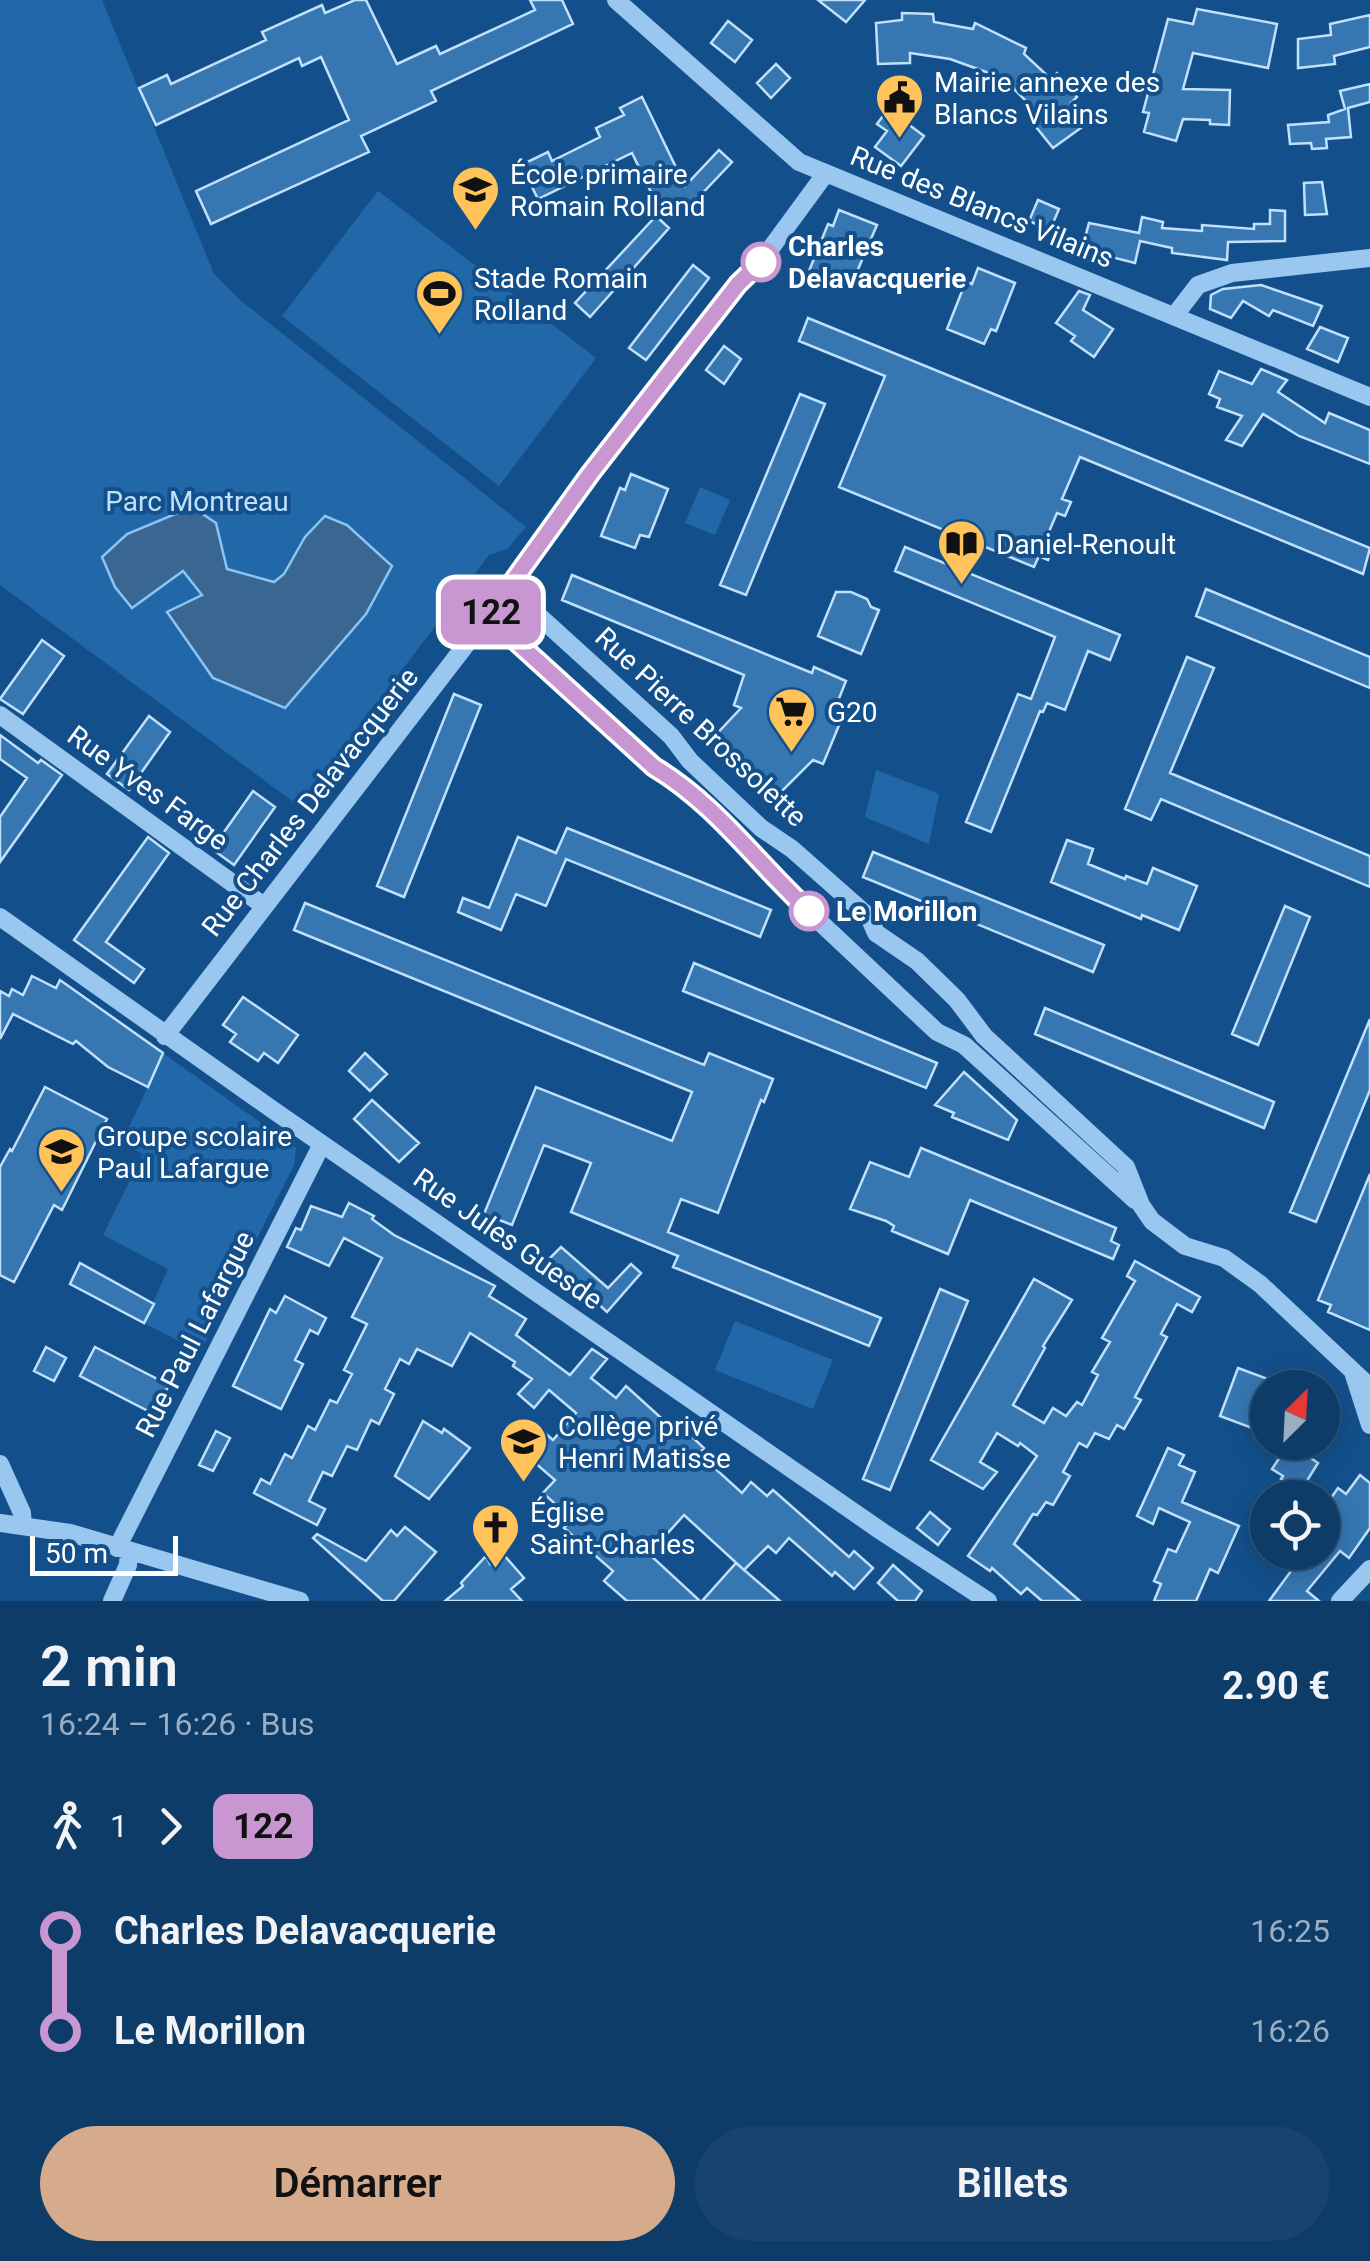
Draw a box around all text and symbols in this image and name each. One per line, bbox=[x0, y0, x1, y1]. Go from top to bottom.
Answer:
place label: Mairie annexe des Blancs Vilains bbox=[934, 66, 1160, 131]
public building icon: Mairie annexe des Blancs Vilains bbox=[873, 72, 925, 140]
street label: Rue des Blancs Vilains bbox=[846, 139, 1118, 275]
place label: École primaire Romain Rolland bbox=[510, 158, 706, 223]
school or university icon: École primaire Romain Rolland bbox=[449, 164, 501, 232]
place label: Charles Delavacquerie bbox=[788, 230, 966, 295]
marker: Charles Delavacquerie bbox=[742, 243, 780, 281]
place label: Stade Romain Rolland bbox=[474, 262, 648, 327]
sports icon: Stade Romain Rolland bbox=[413, 268, 465, 336]
park label: Parc Montreau bbox=[105, 485, 289, 518]
library icon: Daniel-Renoult bbox=[935, 518, 987, 586]
place label: Daniel-Renoult bbox=[996, 528, 1176, 561]
line badge: 122 bbox=[434, 580, 548, 644]
text: 122 bbox=[461, 592, 521, 633]
street label: Rue Pierre Brossolette bbox=[589, 621, 813, 833]
street label: Rue Charles Delavacquerie bbox=[195, 661, 425, 943]
supermarket icon: G20 bbox=[766, 686, 818, 754]
place label: G20 bbox=[827, 696, 878, 729]
street label: Rue Yves Farge bbox=[61, 719, 235, 857]
marker: Le Morillon bbox=[790, 892, 828, 930]
place label: Le Morillon bbox=[836, 895, 978, 928]
place label: Groupe scolaire Paul Lafargue bbox=[97, 1120, 292, 1185]
school or university icon: Groupe scolaire Paul Lafargue bbox=[36, 1126, 88, 1194]
street label: Rue Jules Guesde bbox=[407, 1162, 609, 1316]
street label: Rue Paul Lafargue bbox=[129, 1225, 261, 1443]
north arrow bbox=[1250, 1370, 1340, 1460]
map controls bbox=[1250, 1370, 1340, 1570]
place label: Collège privé Henri Matisse bbox=[558, 1410, 731, 1475]
school or university icon: Collège privé Henri Matisse bbox=[497, 1416, 549, 1484]
button: locate bbox=[1250, 1480, 1340, 1570]
place label: Église Saint-Charles bbox=[530, 1496, 696, 1561]
church icon: Église Saint-Charles bbox=[469, 1502, 521, 1570]
scale bar bbox=[30, 1531, 178, 1576]
text: 50 m bbox=[45, 1537, 108, 1570]
text: 2 min bbox=[40, 1635, 178, 1699]
text: 2.90 € bbox=[1222, 1664, 1330, 1708]
text: 16:24 – 16:26 · Bus bbox=[40, 1705, 315, 1743]
icon: walk bbox=[40, 1799, 95, 1854]
icon: forward bbox=[143, 1799, 198, 1854]
text: 122 bbox=[233, 1806, 293, 1847]
text: 1 bbox=[110, 1807, 128, 1845]
text: Charles Delavacquerie bbox=[114, 1909, 496, 1953]
text: 16:25 bbox=[1250, 1912, 1330, 1950]
text: Le Morillon bbox=[114, 2009, 306, 2053]
text: 16:26 bbox=[1250, 2012, 1330, 2050]
button: Démarrer bbox=[40, 2126, 675, 2241]
button: Billets bbox=[695, 2126, 1330, 2241]

